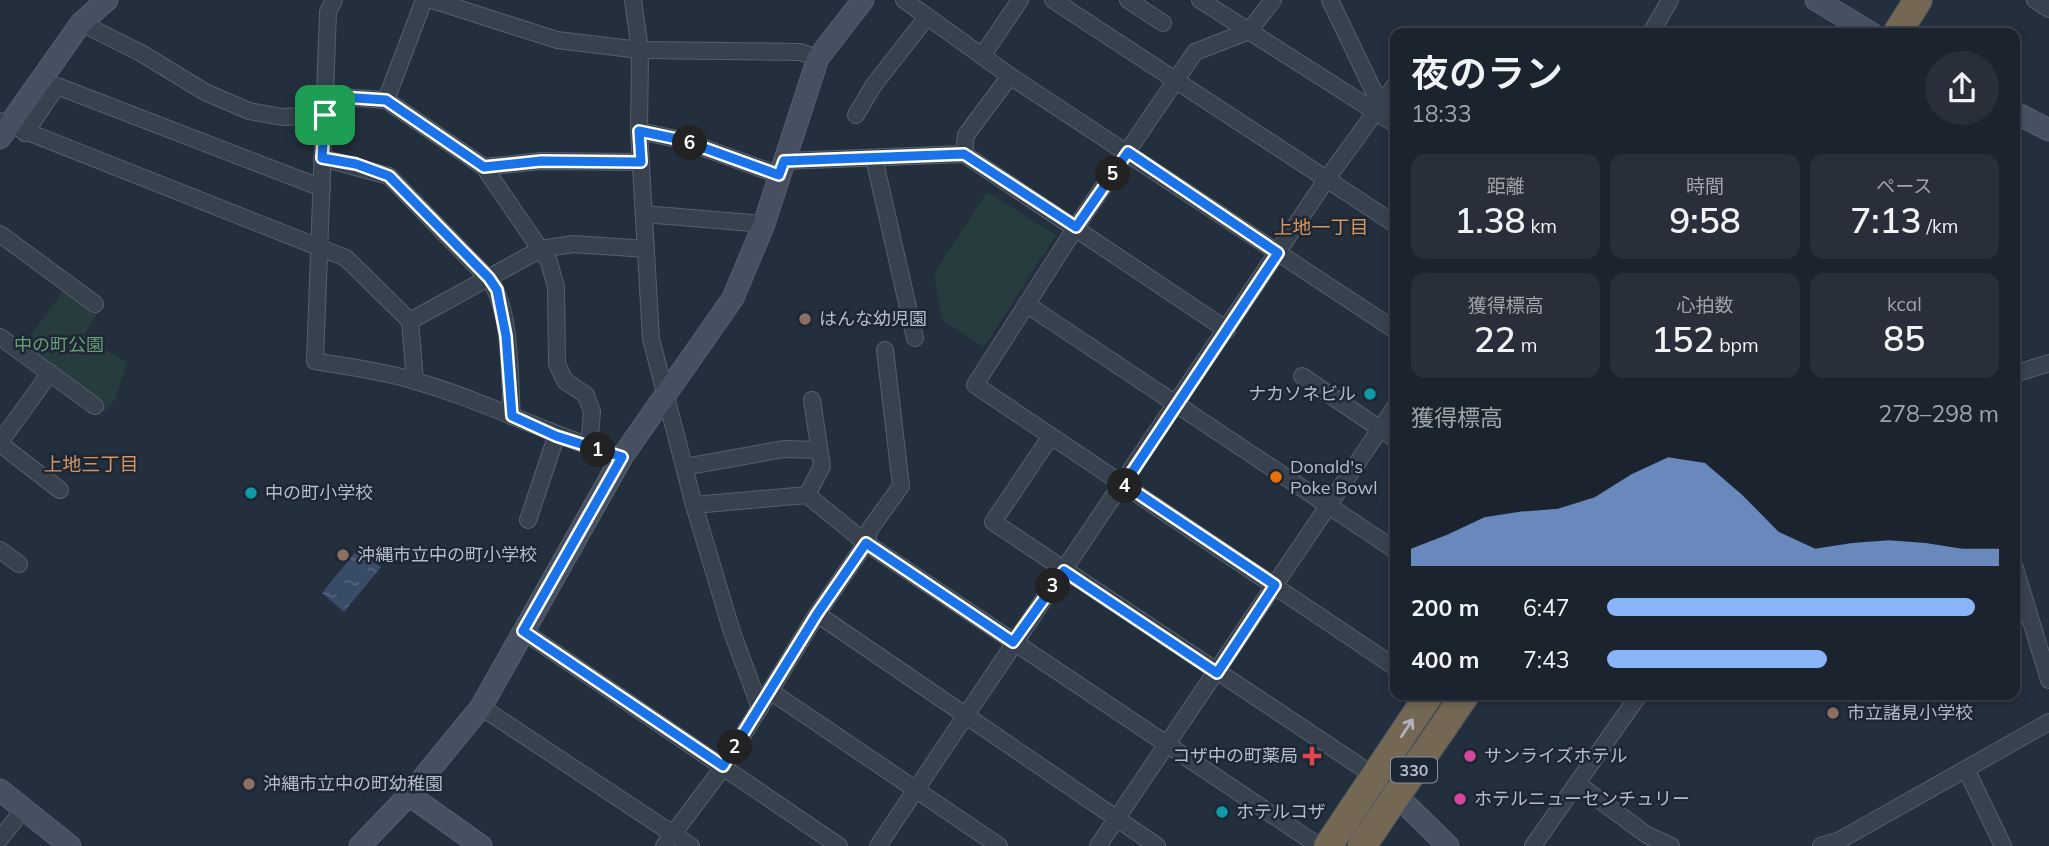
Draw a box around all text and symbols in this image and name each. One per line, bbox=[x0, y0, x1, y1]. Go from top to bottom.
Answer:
text: 夜のラン bbox=[1411, 49, 1563, 97]
button: share bbox=[1925, 51, 1999, 125]
pin bbox=[295, 85, 355, 145]
icon: arrive bbox=[306, 96, 344, 134]
text: 18:33 bbox=[1411, 99, 1471, 128]
pin: 6 bbox=[672, 125, 708, 160]
text: 6 bbox=[684, 130, 695, 154]
pin: 5 bbox=[1096, 156, 1130, 192]
text: 5 bbox=[1107, 161, 1118, 185]
text: 距離 bbox=[1487, 174, 1525, 198]
text: 時間 bbox=[1686, 174, 1724, 198]
text: ペース bbox=[1876, 174, 1932, 198]
text: 1.38 bbox=[1454, 198, 1526, 242]
text: 9:58 bbox=[1669, 198, 1741, 242]
text: 7:13 bbox=[1850, 198, 1922, 242]
text: km bbox=[1526, 214, 1557, 238]
text: /km bbox=[1922, 214, 1958, 238]
district label: 上地一丁目 bbox=[1273, 215, 1369, 239]
text: kcal bbox=[1887, 292, 1922, 316]
text: 獲得標高 bbox=[1468, 293, 1544, 317]
text: 心拍数 bbox=[1676, 293, 1734, 317]
place label: はんな幼児園 bbox=[819, 307, 927, 330]
marker: はんな幼児園 bbox=[797, 311, 813, 327]
text: 85 bbox=[1883, 316, 1925, 360]
text: 22 bbox=[1474, 317, 1516, 361]
text: 152 bbox=[1651, 317, 1714, 361]
park label: 中の町公園 bbox=[14, 333, 104, 356]
text: m bbox=[1516, 333, 1538, 357]
text: bpm bbox=[1714, 333, 1759, 357]
place label: ナカソネビル bbox=[1248, 382, 1356, 405]
marker: ナカソネビル bbox=[1362, 386, 1378, 402]
text: 278–298 m bbox=[1878, 399, 1999, 428]
text: 獲得標高 bbox=[1411, 403, 1503, 432]
pin: 1 bbox=[580, 433, 616, 468]
text: 1 bbox=[592, 437, 603, 461]
district label: 上地三丁目 bbox=[43, 452, 139, 476]
place label: Donald's Poke Bowl bbox=[1290, 455, 1377, 499]
pin: 4 bbox=[1108, 468, 1142, 504]
marker: Donald's Poke Bowl bbox=[1268, 469, 1284, 485]
text: 4 bbox=[1119, 473, 1130, 497]
place label: 中の町小学校 bbox=[265, 481, 373, 504]
marker: 中の町小学校 bbox=[243, 485, 259, 501]
place label: 沖縄市立中の町小学校 bbox=[357, 543, 537, 566]
marker: 沖縄市立中の町小学校 bbox=[335, 547, 351, 563]
pin: 3 bbox=[1036, 568, 1070, 604]
text: 3 bbox=[1047, 573, 1058, 597]
text: 200 m bbox=[1411, 593, 1479, 622]
text: 6:47 bbox=[1523, 593, 1570, 622]
text: 400 m bbox=[1411, 645, 1479, 674]
text: 7:43 bbox=[1523, 645, 1570, 674]
place label: 市立諸見小学校 bbox=[1847, 701, 1973, 724]
marker: 市立諸見小学校 bbox=[1825, 705, 1841, 721]
one-way arrow bbox=[1401, 719, 1415, 739]
pin: 2 bbox=[718, 730, 752, 764]
text: 2 bbox=[729, 734, 740, 758]
place label: コザ中の町薬局 bbox=[1172, 744, 1298, 767]
place label: サンライズホテル bbox=[1484, 744, 1627, 767]
marker: コザ中の町薬局 bbox=[1304, 748, 1320, 764]
marker: サンライズホテル bbox=[1462, 748, 1478, 764]
road number: 330 bbox=[1391, 758, 1437, 782]
place label: 沖縄市立中の町幼稚園 bbox=[263, 772, 443, 795]
marker: 沖縄市立中の町幼稚園 bbox=[241, 776, 257, 792]
place label: ホテルニューセンチュリー bbox=[1474, 787, 1690, 810]
marker: ホテルニューセンチュリー bbox=[1452, 791, 1468, 807]
place label: ホテルコザ bbox=[1236, 800, 1326, 823]
marker: ホテルコザ bbox=[1214, 804, 1230, 820]

